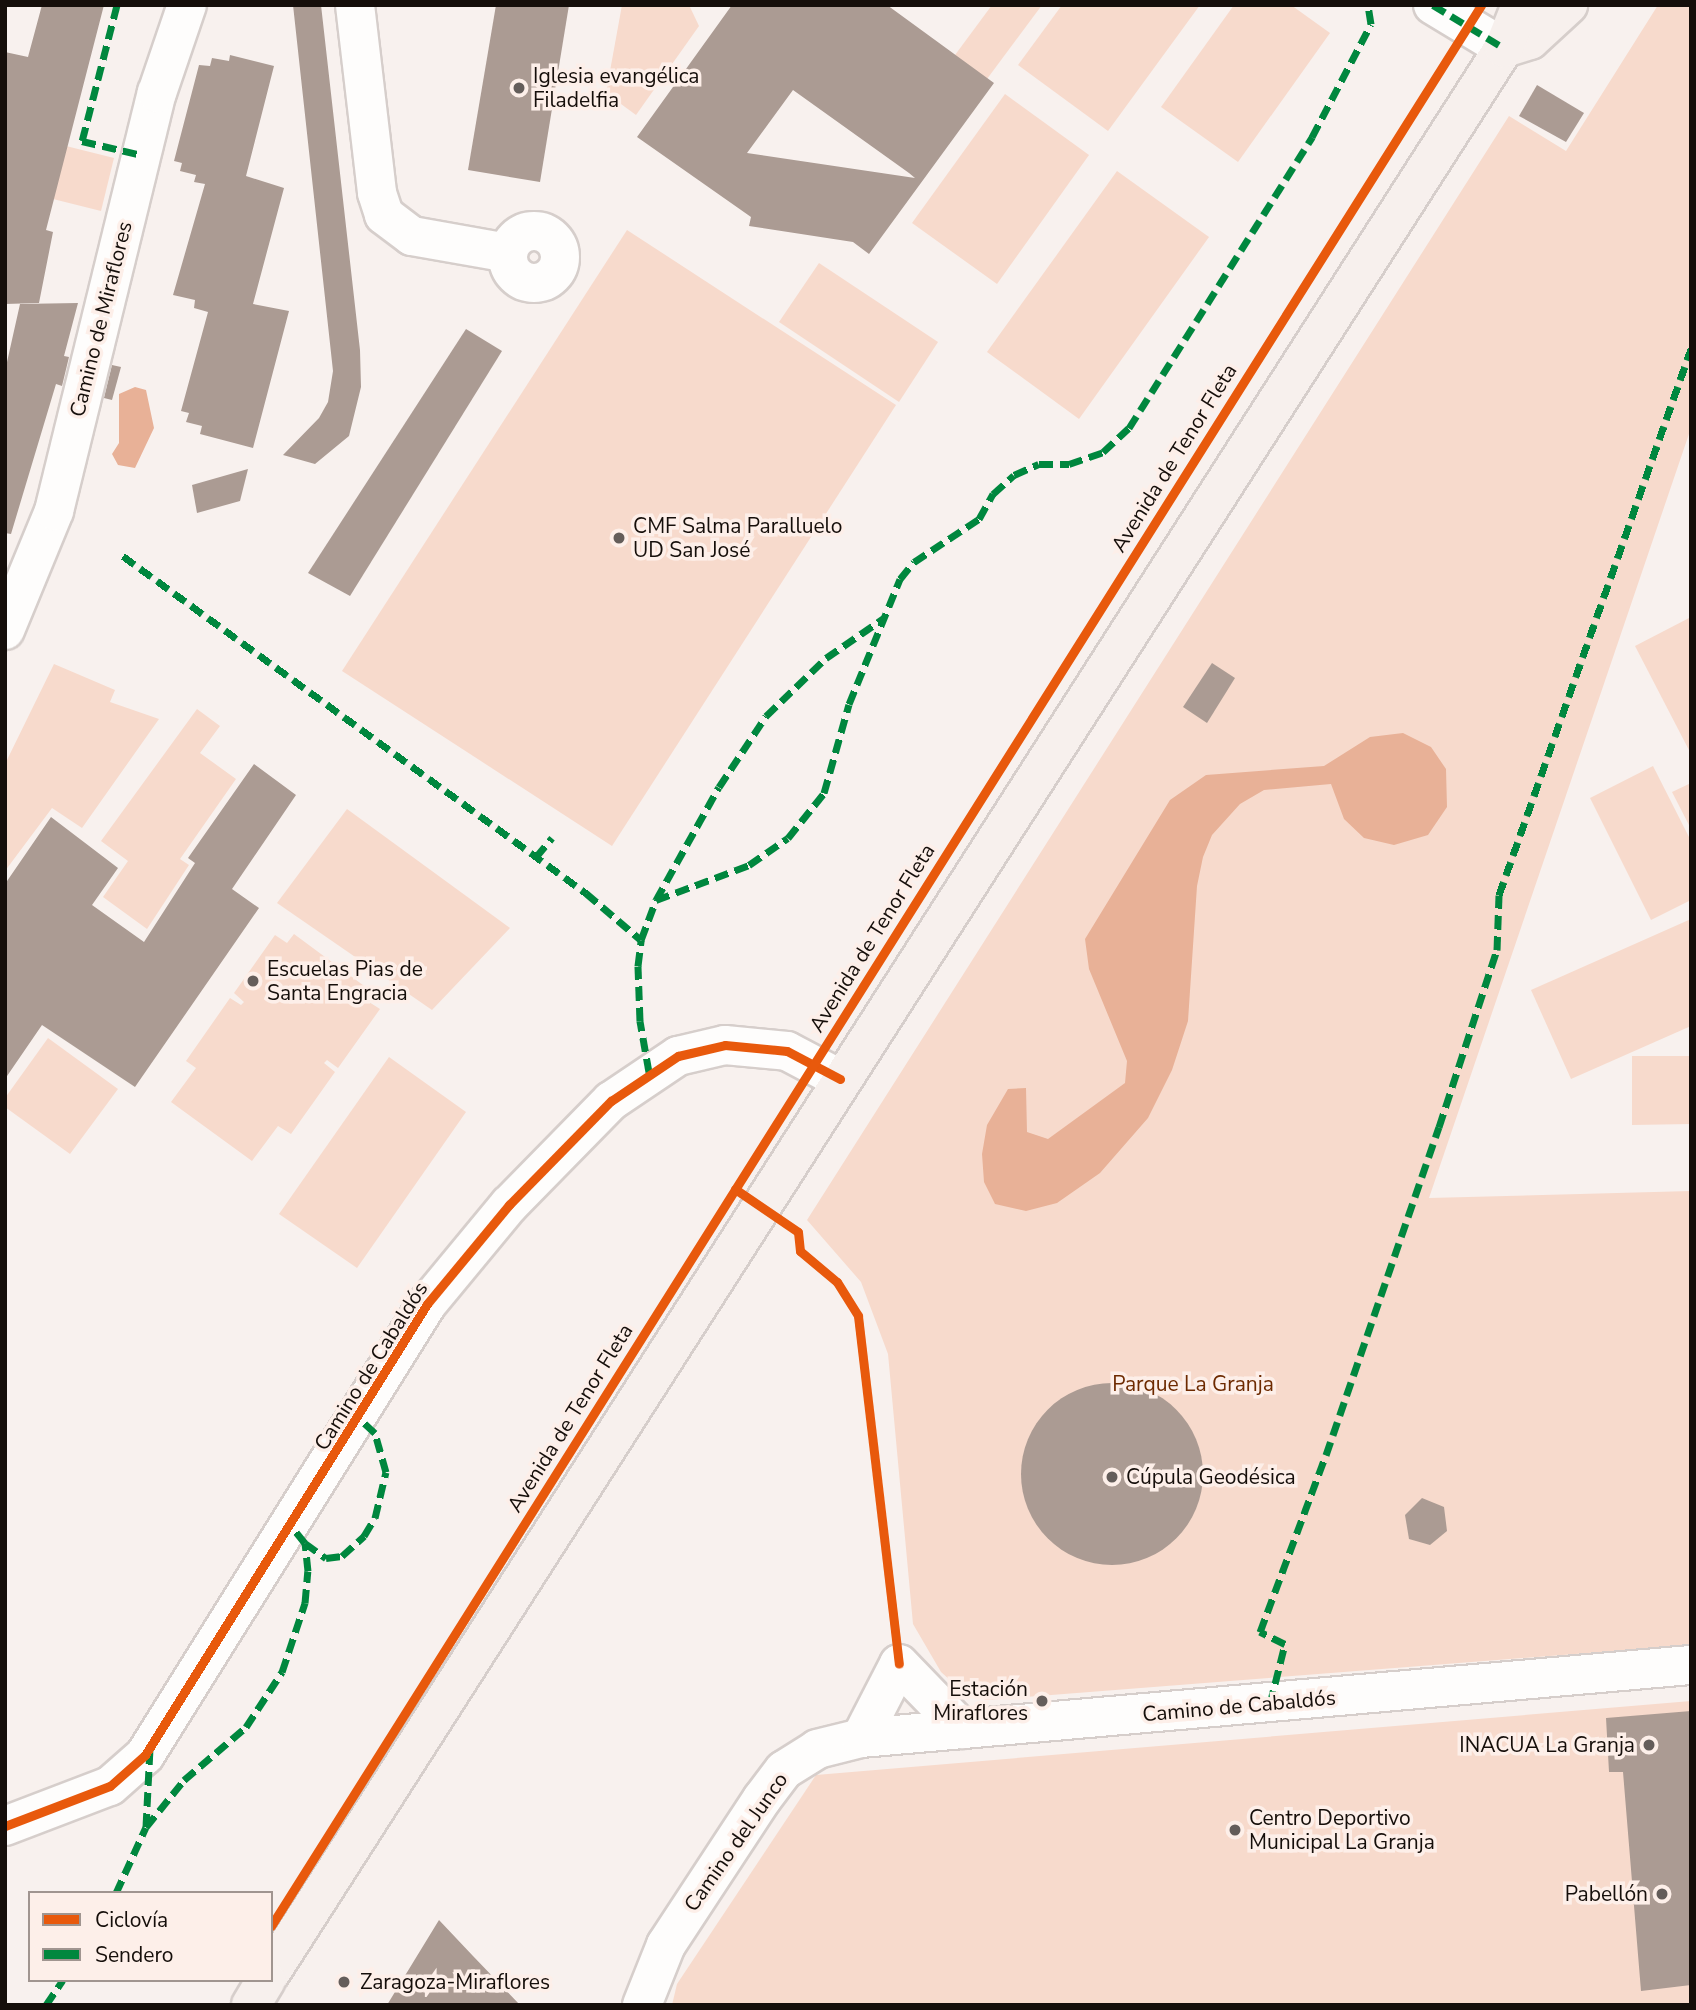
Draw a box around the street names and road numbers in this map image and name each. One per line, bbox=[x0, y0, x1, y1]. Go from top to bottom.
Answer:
street label: Camino de Miraflores bbox=[65, 219, 137, 419]
street label: Avenida de Tenor Fleta bbox=[1106, 359, 1242, 557]
street label: Avenida de Tenor Fleta bbox=[804, 839, 940, 1037]
street label: Camino de Cabaldós bbox=[309, 1277, 433, 1455]
street label: Avenida de Tenor Fleta bbox=[502, 1319, 638, 1517]
street label: Camino de Cabaldós bbox=[1141, 1685, 1337, 1727]
street label: Camino del Junco bbox=[679, 1768, 793, 1916]

